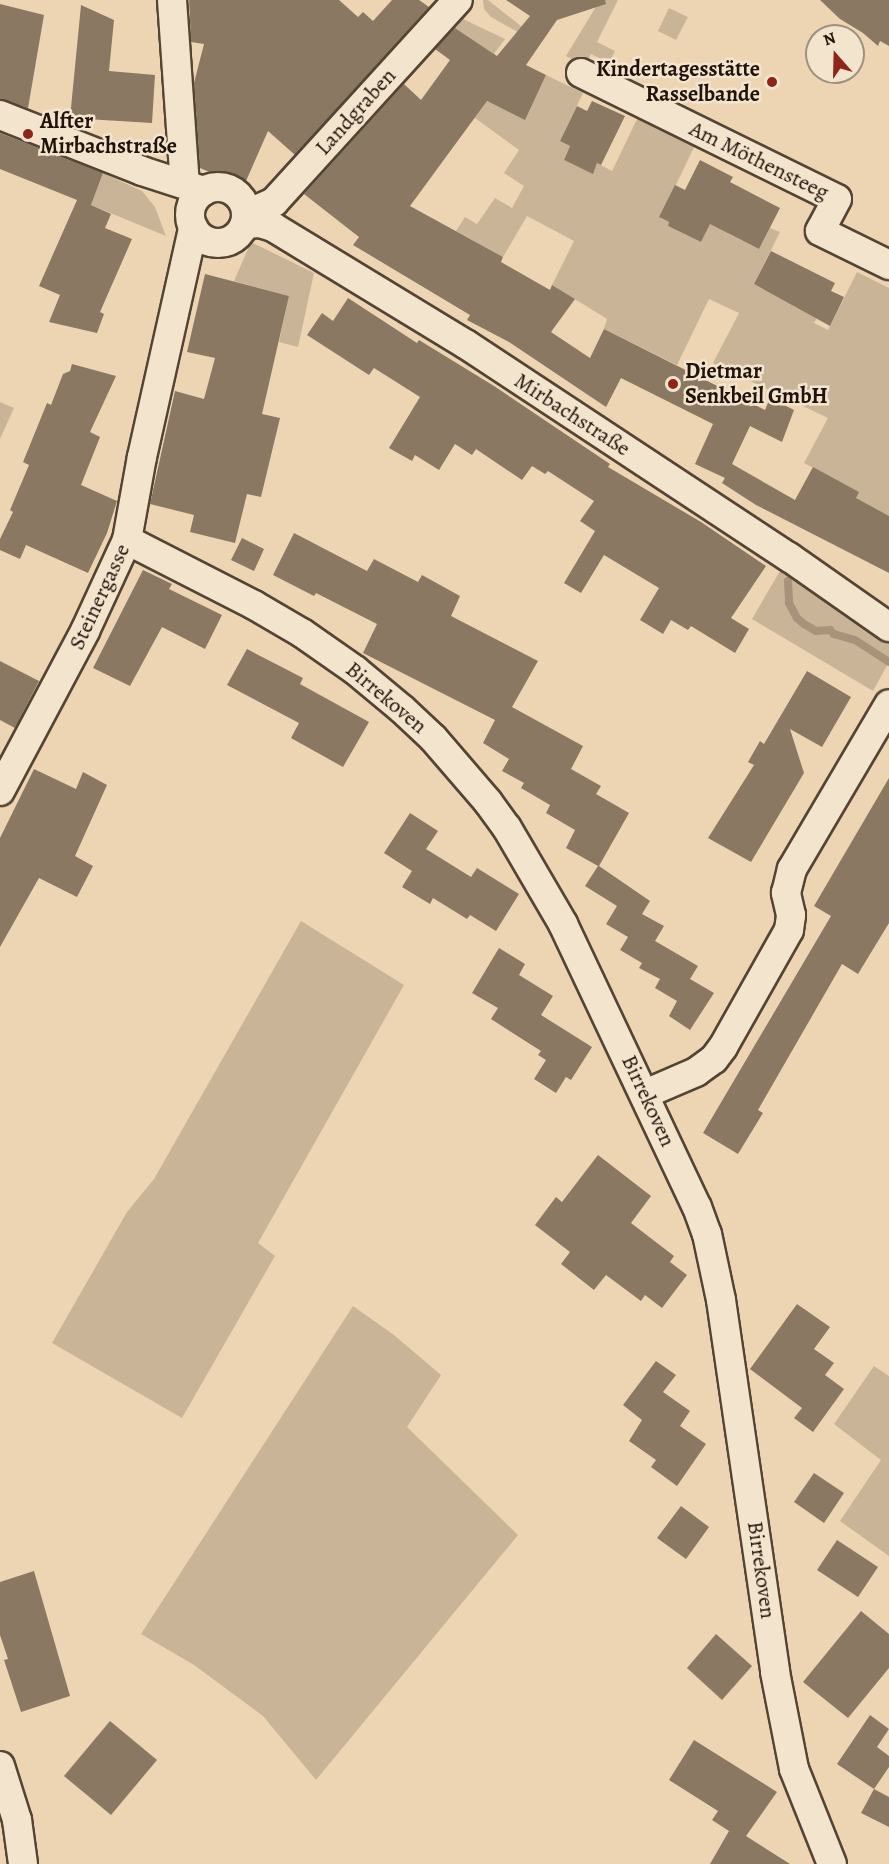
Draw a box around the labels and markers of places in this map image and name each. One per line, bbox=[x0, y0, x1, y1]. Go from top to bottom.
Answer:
place label: Kindertagesstätte Rasselbande bbox=[596, 56, 760, 107]
marker: Kindertagesstätte Rasselbande bbox=[765, 75, 779, 89]
place label: Alfter Mirbachstraße bbox=[40, 108, 177, 160]
marker: Alfter Mirbachstraße bbox=[21, 127, 35, 141]
place label: Dietmar Senkbeil GmbH bbox=[685, 358, 828, 410]
marker: Dietmar Senkbeil GmbH bbox=[666, 377, 680, 391]

